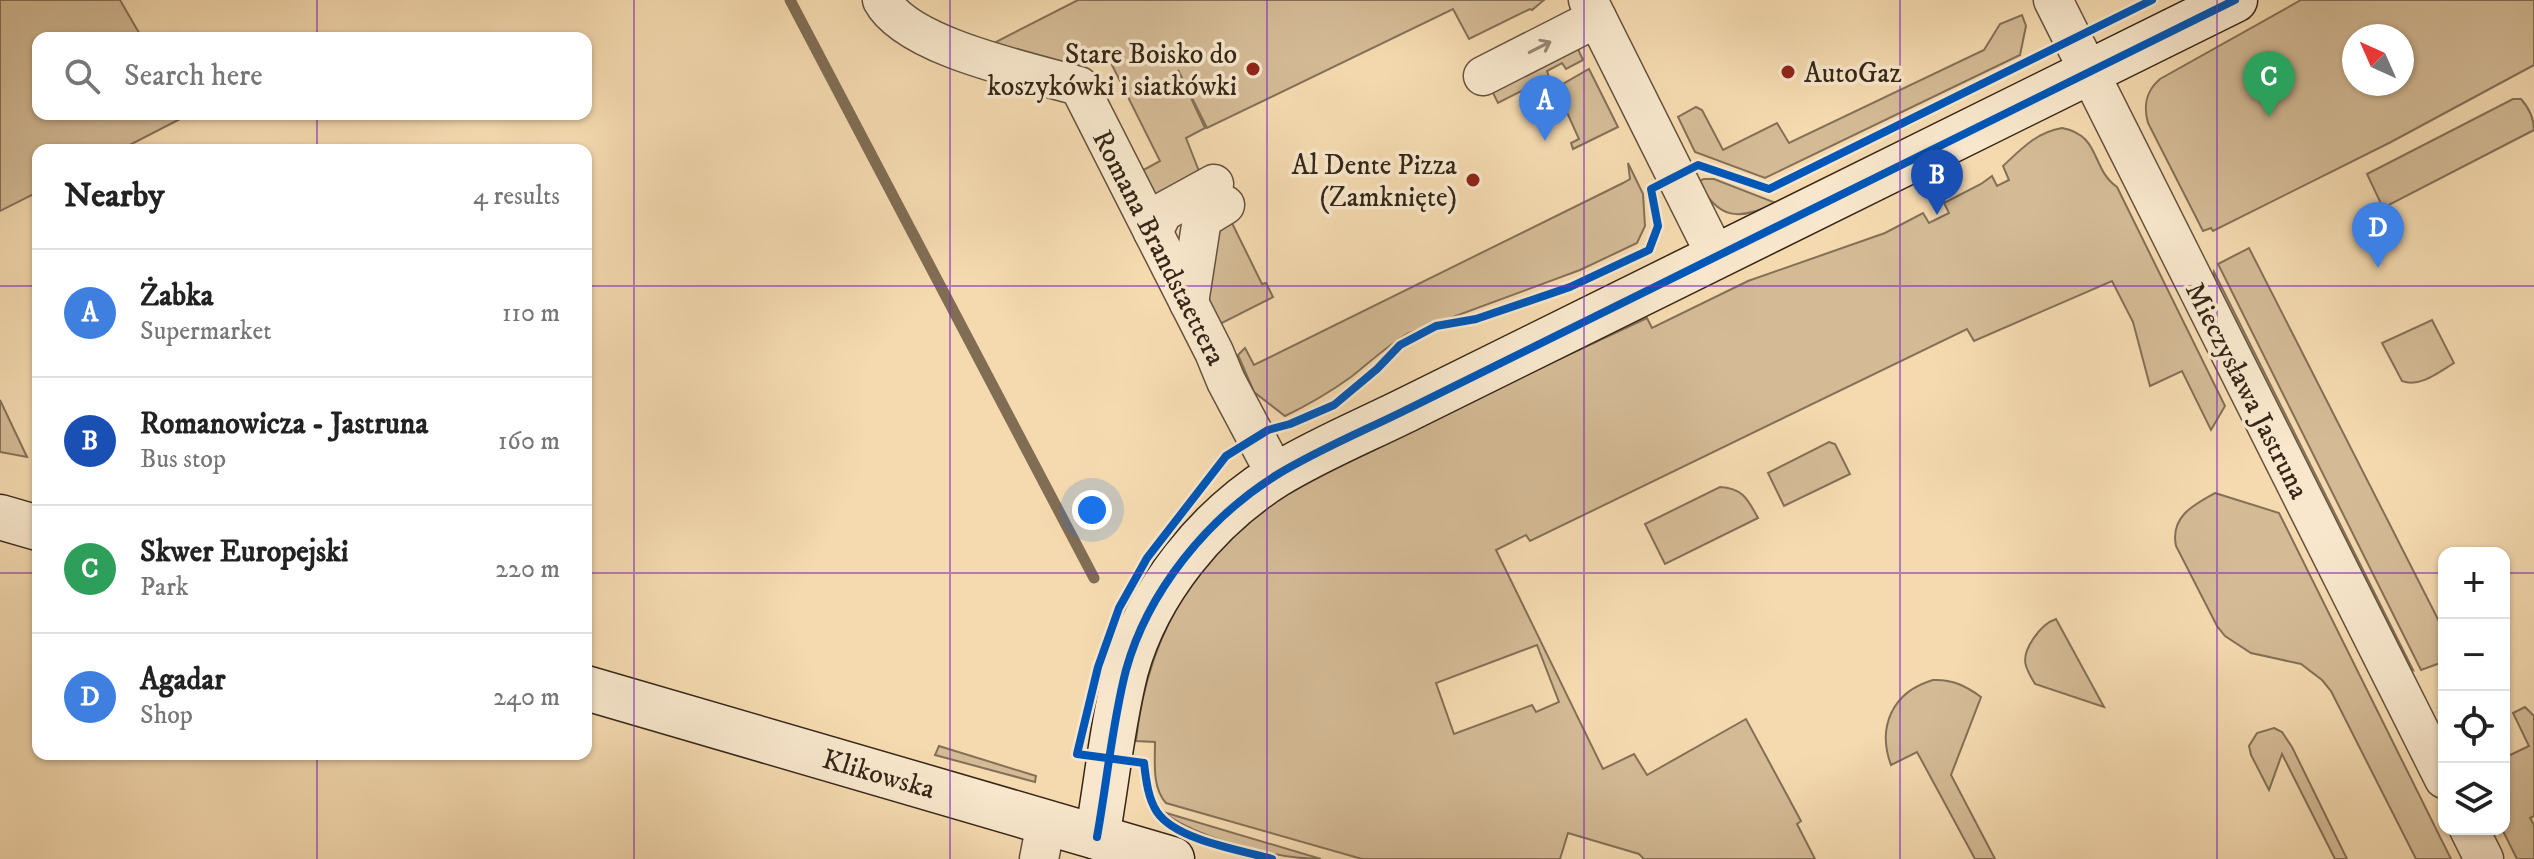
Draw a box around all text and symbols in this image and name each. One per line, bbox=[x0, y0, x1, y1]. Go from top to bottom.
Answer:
north arrow bbox=[2342, 24, 2414, 96]
search box bbox=[32, 32, 592, 120]
place label: Stare Boisko do koszykówki i siatkówki bbox=[987, 37, 1237, 104]
one-way arrow bbox=[1527, 38, 1551, 54]
pin: C bbox=[2243, 51, 2295, 117]
icon: search bbox=[60, 54, 104, 98]
place label: AutoGaz bbox=[1804, 56, 1902, 91]
text: Search here bbox=[124, 58, 263, 95]
marker: Stare Boisko do koszykówki i siatkówki bbox=[1244, 60, 1262, 78]
marker: AutoGaz bbox=[1779, 63, 1797, 81]
pin: A bbox=[1519, 75, 1571, 141]
street label: Romana Brandstaettera bbox=[1084, 124, 1233, 371]
place label: Al Dente Pizza (Zamknięte) bbox=[1292, 148, 1457, 215]
pin: B bbox=[1911, 149, 1963, 215]
marker: Al Dente Pizza (Zamknięte) bbox=[1464, 171, 1482, 189]
text: Nearby bbox=[64, 175, 165, 217]
text: 4 results bbox=[473, 180, 560, 213]
pin: D bbox=[2352, 202, 2404, 268]
street label: Mieczysława Jastruna bbox=[2177, 277, 2316, 505]
text: Żabka bbox=[140, 278, 214, 315]
text: A bbox=[82, 297, 98, 330]
text: 110 m bbox=[502, 297, 560, 330]
text: Supermarket bbox=[140, 315, 272, 348]
text: Romanowicza - Jastruna bbox=[140, 406, 428, 443]
text: B bbox=[82, 425, 98, 458]
text: 160 m bbox=[498, 425, 560, 458]
text: Bus stop bbox=[140, 443, 226, 476]
your location bbox=[1072, 490, 1112, 530]
text: Skwer Europejski bbox=[140, 534, 349, 571]
map controls bbox=[2438, 547, 2510, 835]
button: + bbox=[2438, 547, 2510, 619]
text: C bbox=[81, 553, 99, 586]
text: 220 m bbox=[495, 553, 560, 586]
text: Park bbox=[140, 571, 189, 604]
button: − bbox=[2438, 619, 2510, 691]
text: Agadar bbox=[140, 662, 225, 699]
text: D bbox=[80, 681, 100, 714]
text: 240 m bbox=[493, 681, 560, 714]
button: locate bbox=[2438, 691, 2510, 763]
text: Shop bbox=[140, 699, 193, 732]
street label: Klikowska bbox=[818, 742, 939, 807]
button: layers bbox=[2438, 763, 2510, 835]

